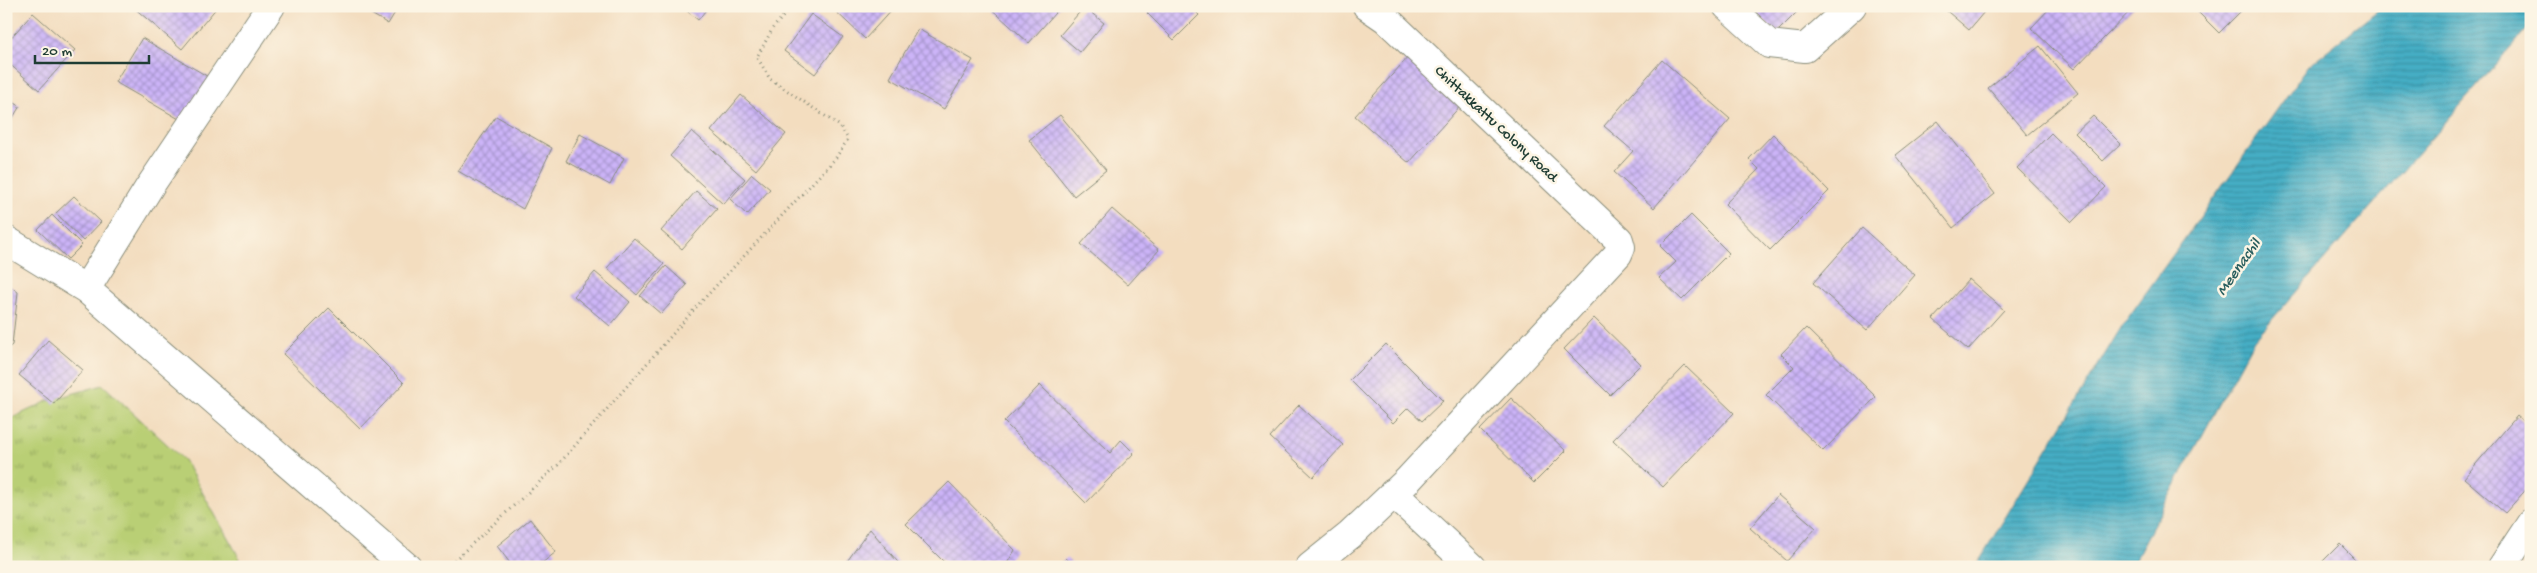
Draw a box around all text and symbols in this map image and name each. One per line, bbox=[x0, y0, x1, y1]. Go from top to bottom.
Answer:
scale bar bbox=[35, 32, 149, 64]
text: 20 m bbox=[42, 43, 72, 61]
street label: Chittakkattu Colony Road bbox=[1430, 63, 1562, 187]
water label: Meenachil bbox=[2213, 235, 2267, 300]

